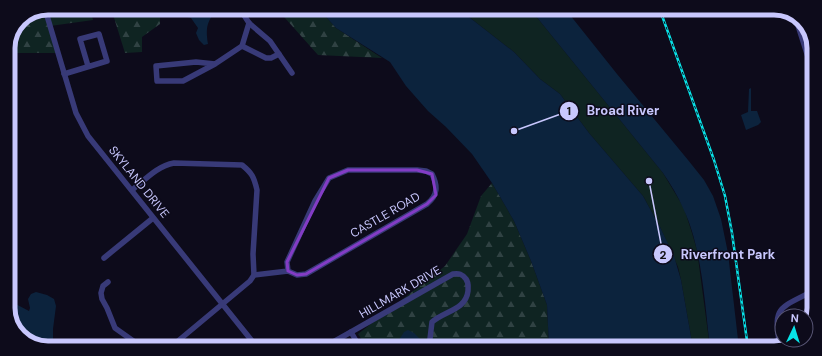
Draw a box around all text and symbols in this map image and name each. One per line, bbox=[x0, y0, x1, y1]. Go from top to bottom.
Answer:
callout: Broad River bbox=[559, 98, 668, 123]
text: Broad River bbox=[587, 102, 660, 119]
text: 1 bbox=[567, 103, 571, 119]
street label: SKYLAND DRIVE bbox=[105, 143, 173, 221]
street label: CASTLE ROAD bbox=[347, 189, 423, 241]
callout: Riverfront Park bbox=[653, 242, 784, 267]
text: Riverfront Park bbox=[681, 246, 776, 263]
text: 2 bbox=[660, 247, 667, 263]
street label: HILLMARK DRIVE bbox=[356, 262, 444, 322]
north arrow bbox=[774, 308, 814, 348]
text: N bbox=[790, 311, 799, 325]

